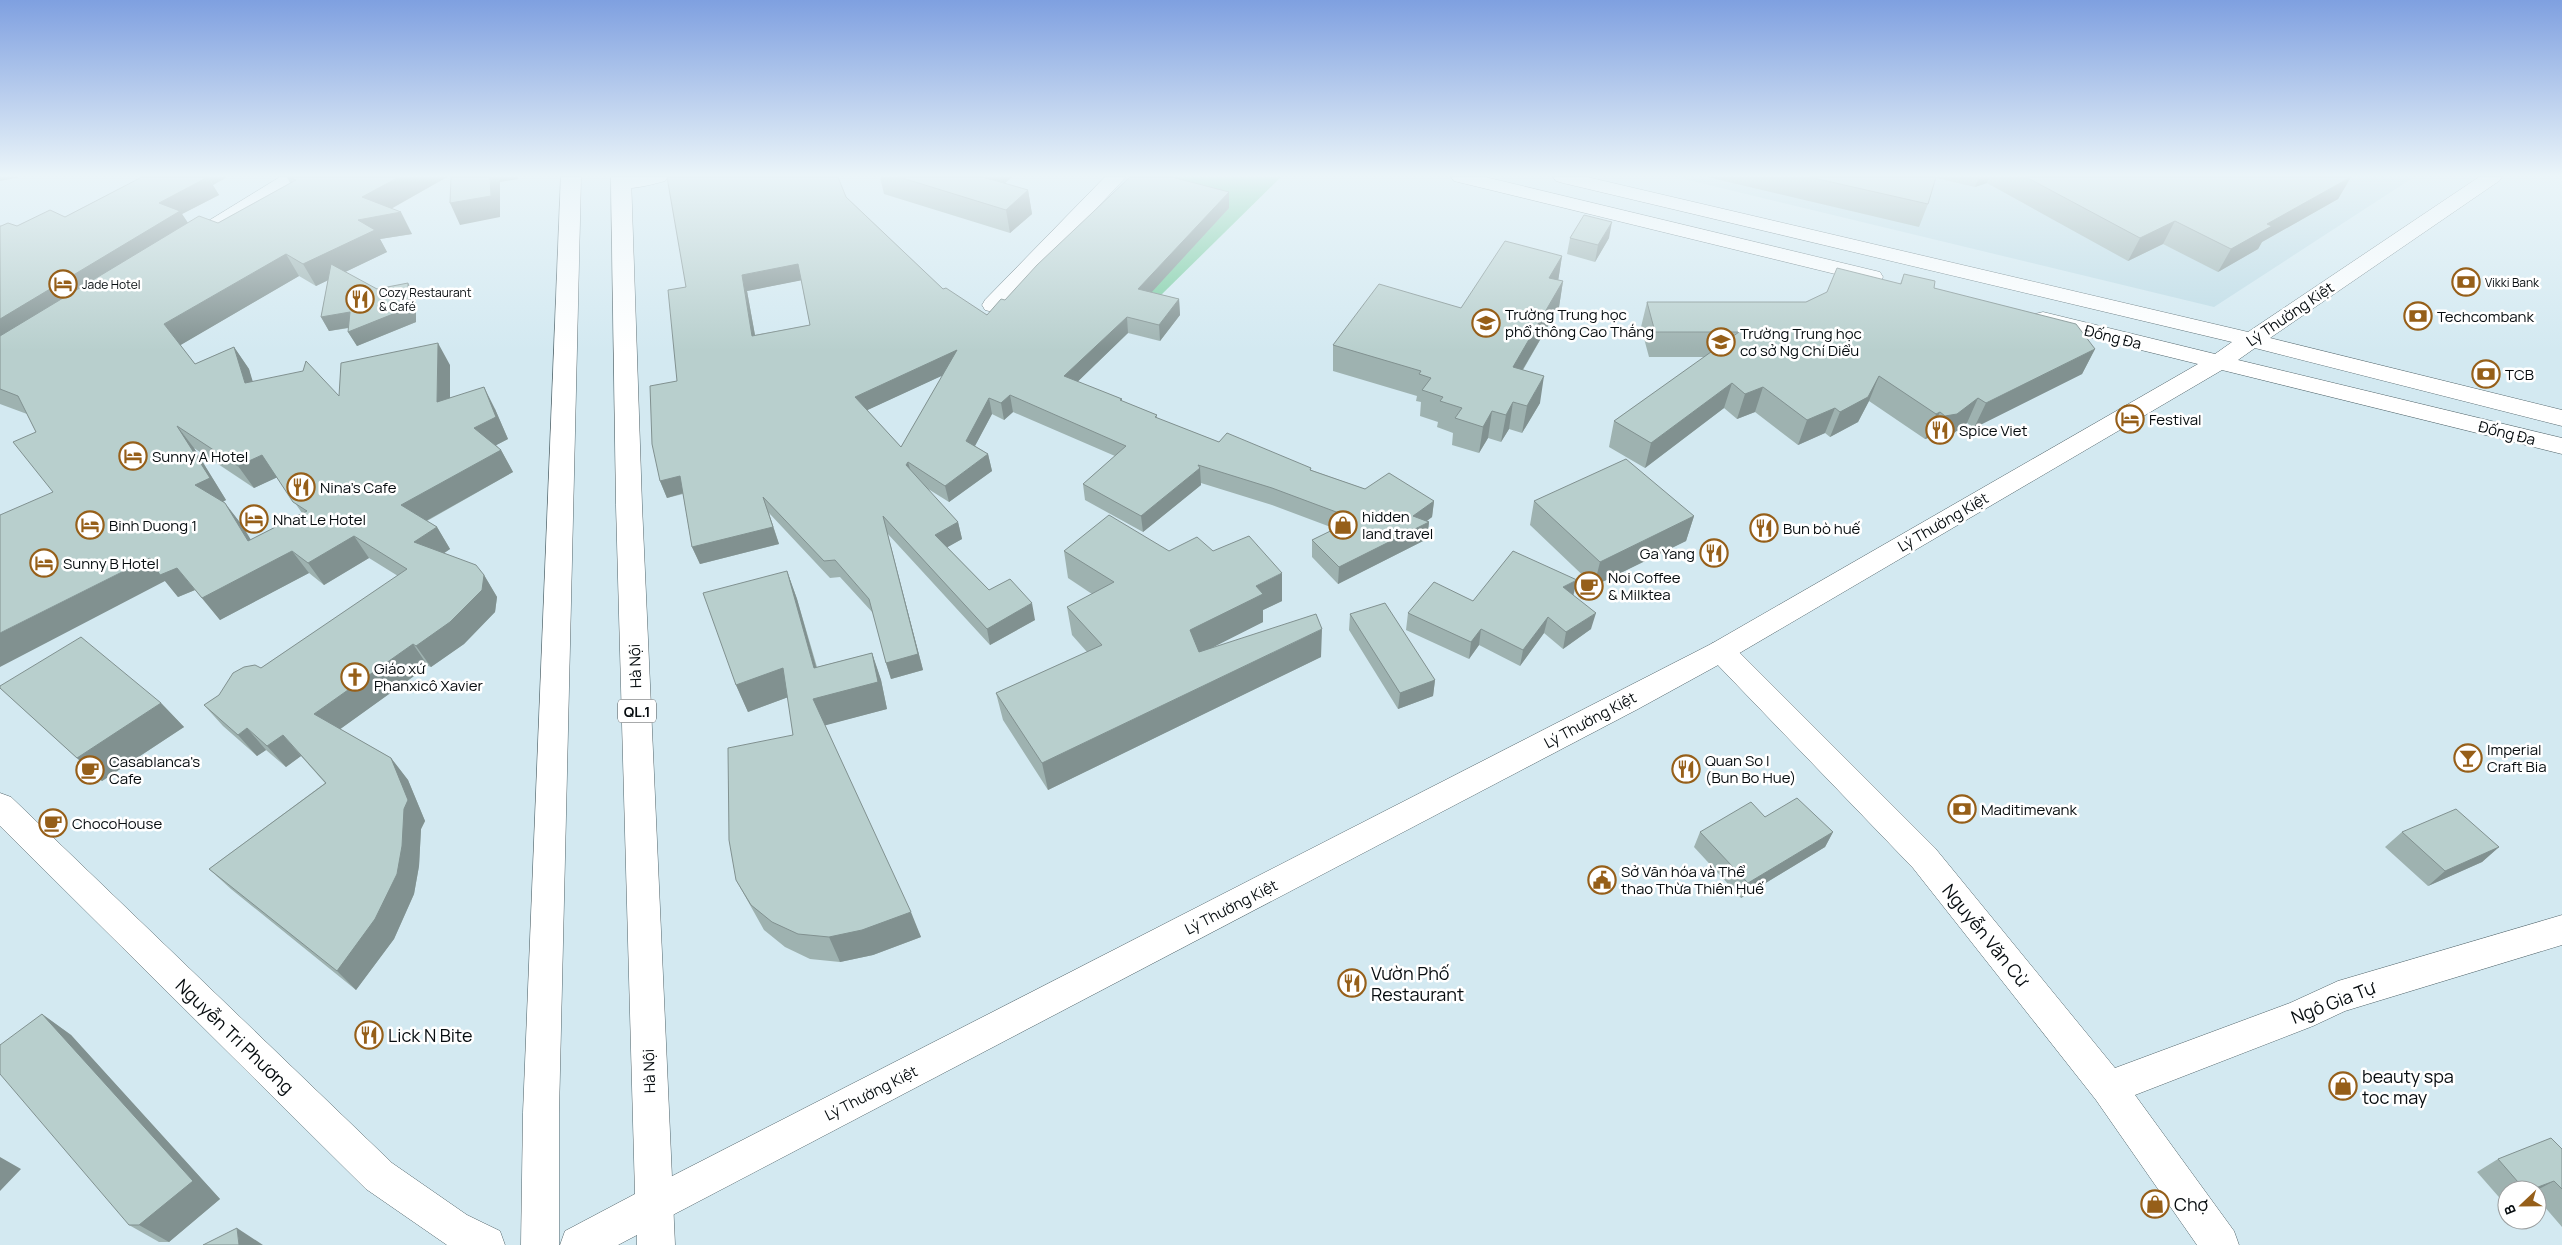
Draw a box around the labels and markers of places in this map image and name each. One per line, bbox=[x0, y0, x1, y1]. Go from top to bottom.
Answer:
bank icon: Vikki Bank bbox=[2451, 267, 2481, 297]
hotel icon: Jade Hotel bbox=[48, 269, 78, 299]
place label: Vikki Bank bbox=[2485, 274, 2540, 291]
place label: Jade Hotel bbox=[82, 276, 140, 293]
restaurant icon: Cozy Restaurant & Café bbox=[345, 284, 375, 314]
place label: Cozy Restaurant & Café bbox=[379, 284, 472, 315]
bank icon: Techcombank bbox=[2403, 301, 2433, 331]
place label: Trường Trung học phổ thông Cao Thắng bbox=[1505, 304, 1654, 342]
place label: Techcombank bbox=[2437, 306, 2535, 327]
school or university icon: Trường Trung học phổ thông Cao Thắng bbox=[1471, 308, 1501, 338]
place label: Trường Trung học cơ sở Ng Chí Diểu bbox=[1740, 323, 1862, 361]
school or university icon: Trường Trung học cơ sở Ng Chí Diểu bbox=[1706, 327, 1736, 357]
bank icon: TCB bbox=[2471, 359, 2501, 389]
place label: TCB bbox=[2505, 364, 2534, 385]
hotel icon: Festival bbox=[2115, 404, 2145, 434]
place label: Festival bbox=[2149, 409, 2202, 430]
restaurant icon: Spice Viet bbox=[1925, 415, 1955, 445]
place label: Spice Viet bbox=[1959, 420, 2028, 441]
hotel icon: Sunny A Hotel bbox=[118, 441, 148, 471]
place label: Sunny A Hotel bbox=[152, 446, 248, 467]
restaurant icon: Nina's Cafe bbox=[286, 472, 316, 502]
place label: Nina's Cafe bbox=[320, 477, 397, 498]
hotel icon: Nhat Le Hotel bbox=[239, 504, 269, 534]
place label: hidden land travel bbox=[1362, 506, 1433, 544]
place label: Nhat Le Hotel bbox=[273, 509, 366, 530]
hotel icon: Binh Duong 1 bbox=[75, 510, 105, 540]
shop icon: hidden land travel bbox=[1328, 510, 1358, 540]
restaurant icon: Bun bò huế bbox=[1749, 513, 1779, 543]
place label: Binh Duong 1 bbox=[109, 515, 197, 536]
place label: Bun bò huế bbox=[1783, 518, 1861, 539]
restaurant icon: Ga Yang bbox=[1699, 538, 1729, 568]
place label: Ga Yang bbox=[1640, 543, 1695, 564]
hotel icon: Sunny B Hotel bbox=[29, 548, 59, 578]
place label: Sunny B Hotel bbox=[63, 553, 159, 574]
place label: Noi Coffee & Milktea bbox=[1608, 567, 1681, 605]
cafe icon: Noi Coffee & Milktea bbox=[1574, 571, 1604, 601]
place label: Giáo xứ Phanxicô Xavier bbox=[374, 658, 484, 696]
church icon: Giáo xứ Phanxicô Xavier bbox=[340, 662, 370, 692]
place label: Imperial Craft Bia bbox=[2487, 739, 2547, 777]
bar icon: Imperial Craft Bia bbox=[2453, 743, 2483, 773]
place label: Quan So I (Bun Bo Hue) bbox=[1705, 750, 1796, 788]
place label: Casablanca's Cafe bbox=[109, 751, 200, 789]
restaurant icon: Quan So I (Bun Bo Hue) bbox=[1671, 754, 1701, 784]
cafe icon: Casablanca's Cafe bbox=[75, 755, 105, 785]
bank icon: Maditimevank bbox=[1947, 794, 1977, 824]
place label: Maditimevank bbox=[1981, 799, 2077, 820]
cafe icon: ChocoHouse bbox=[38, 808, 68, 838]
place label: ChocoHouse bbox=[72, 813, 162, 834]
place label: Sở Văn hóa và Thể thao Thừa Thiên Huế bbox=[1621, 861, 1764, 899]
public building icon: Sở Văn hóa và Thể thao Thừa Thiên Huế bbox=[1587, 865, 1617, 895]
place label: Vườn Phố Restaurant bbox=[1371, 961, 1464, 1006]
restaurant icon: Vườn Phố Restaurant bbox=[1337, 968, 1367, 998]
restaurant icon: Lick N Bite bbox=[354, 1020, 384, 1050]
place label: Lick N Bite bbox=[388, 1023, 472, 1047]
place label: beauty spa toc may bbox=[2362, 1064, 2454, 1109]
shop icon: beauty spa toc may bbox=[2328, 1071, 2358, 1101]
shop icon: Chợ bbox=[2140, 1189, 2170, 1219]
place label: Chợ bbox=[2174, 1192, 2208, 1216]

